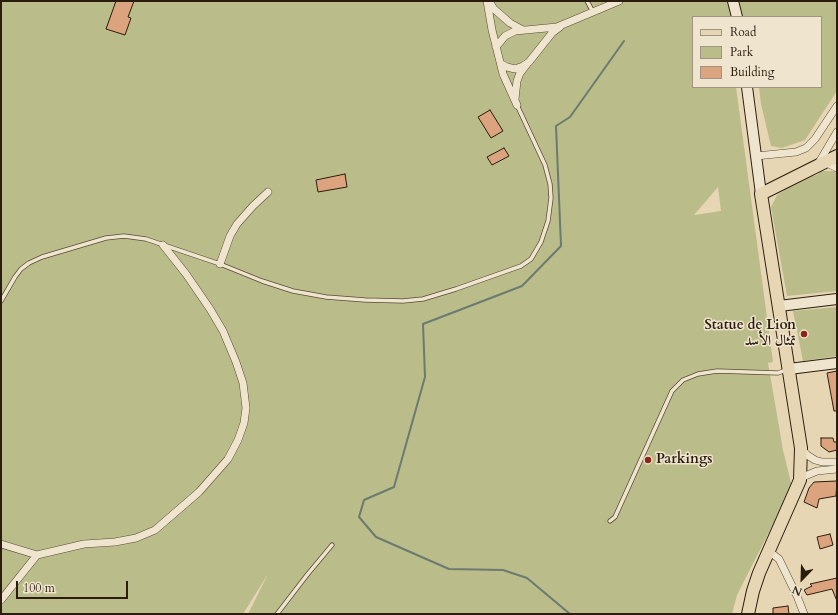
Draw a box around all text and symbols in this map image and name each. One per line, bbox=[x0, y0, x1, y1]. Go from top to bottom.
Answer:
legend bbox=[692, 16, 822, 88]
text: Road bbox=[730, 24, 756, 40]
text: Park bbox=[730, 44, 753, 60]
text: Building bbox=[730, 64, 774, 80]
place label: Statue de Lion تمثال الأسد bbox=[704, 318, 796, 350]
marker: Statue de Lion تمثال الأسد bbox=[799, 329, 809, 339]
place label: Parkings bbox=[656, 452, 713, 468]
marker: Parkings bbox=[643, 455, 653, 465]
north arrow bbox=[782, 559, 822, 599]
scale bar bbox=[18, 573, 130, 599]
text: 100 m bbox=[23, 580, 55, 596]
text: N bbox=[790, 582, 804, 599]

